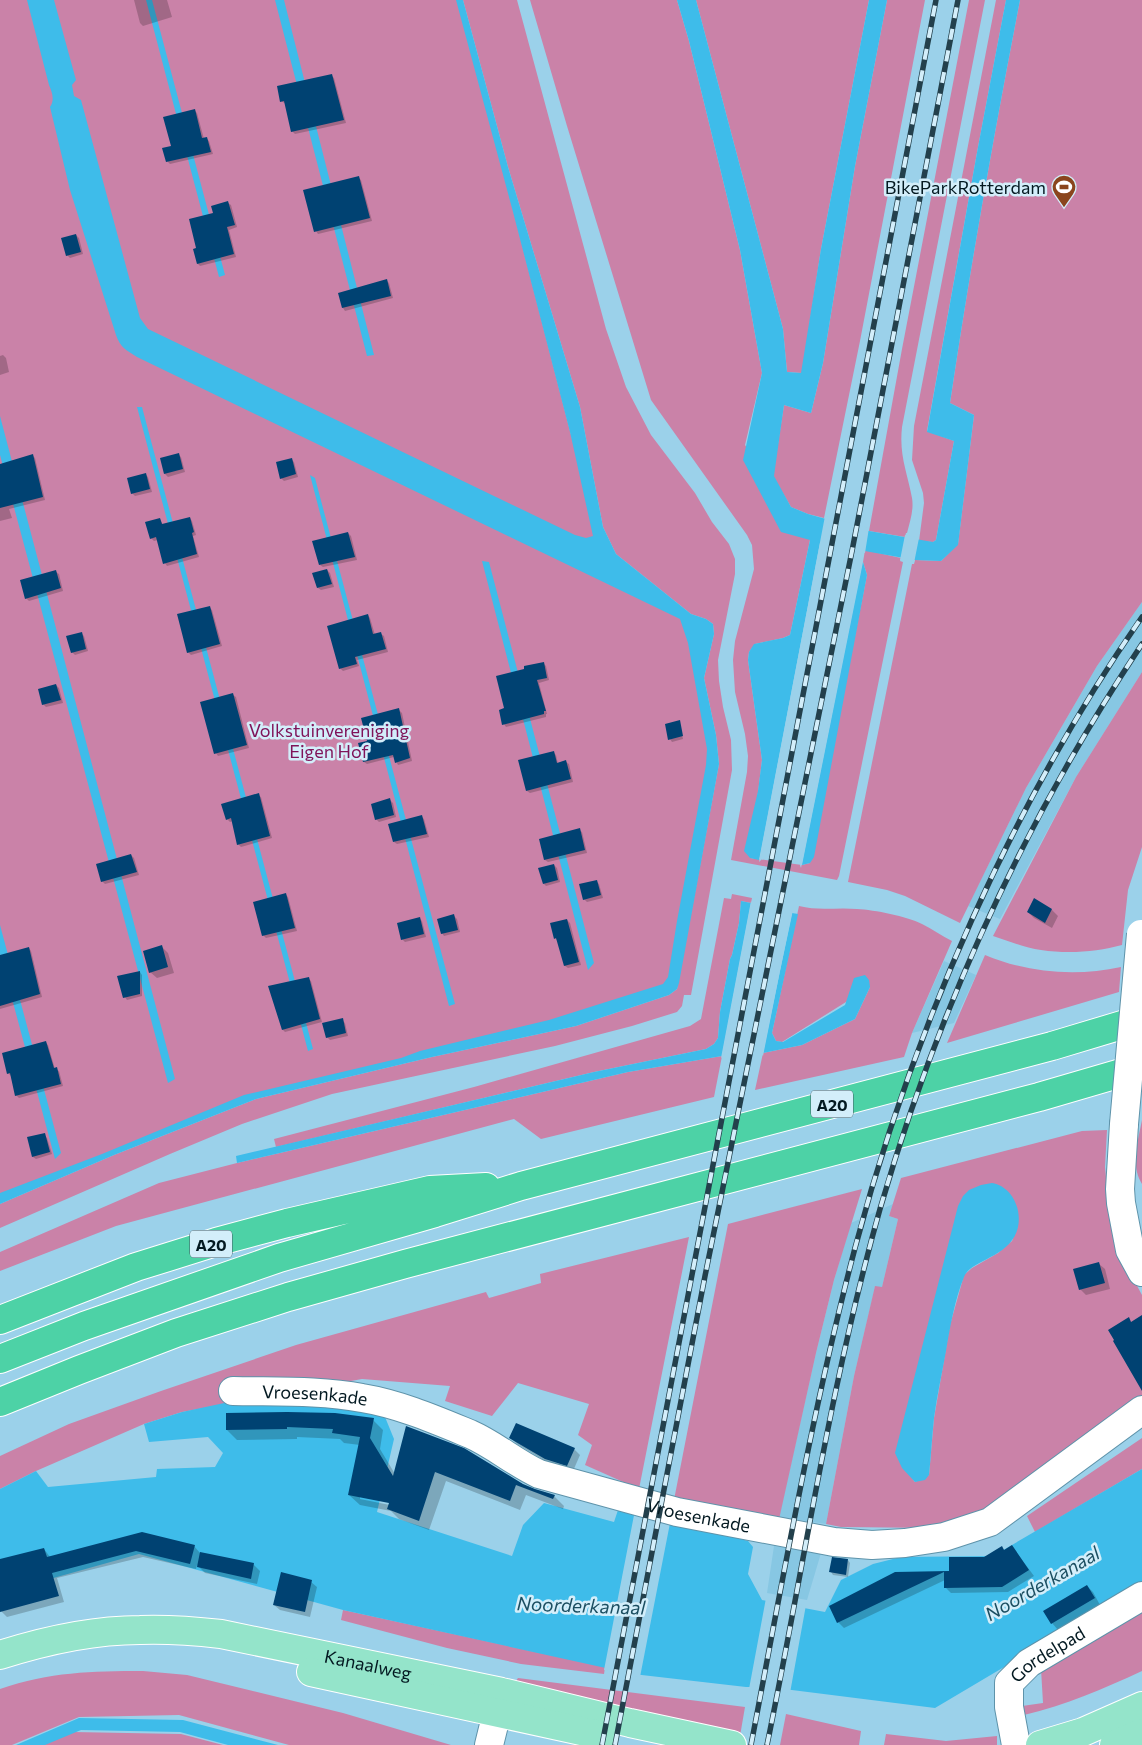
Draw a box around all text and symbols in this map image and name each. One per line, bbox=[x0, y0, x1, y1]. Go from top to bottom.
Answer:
sports icon: BikeParkRotterdam bbox=[1051, 174, 1077, 208]
place label: BikeParkRotterdam bbox=[885, 176, 1046, 198]
park label: Volkstuinvereniging Eigen Hof bbox=[249, 719, 410, 762]
road number: A20 bbox=[811, 1090, 853, 1118]
road number: A20 bbox=[190, 1230, 232, 1258]
street label: Vroesenkade bbox=[262, 1380, 369, 1410]
street label: Vroesenkade bbox=[644, 1493, 752, 1537]
water label: Noorderkanaal bbox=[981, 1540, 1104, 1625]
water label: Noorderkanaal bbox=[516, 1591, 647, 1619]
street label: Gordelpad bbox=[1005, 1621, 1089, 1687]
street label: Kanaalweg bbox=[322, 1645, 414, 1684]

